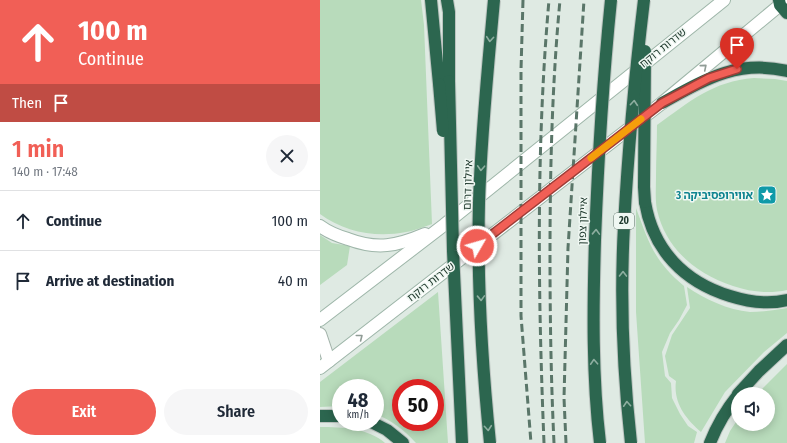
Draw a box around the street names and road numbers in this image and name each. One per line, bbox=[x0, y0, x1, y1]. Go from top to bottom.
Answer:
street label: שדרות רוקח bbox=[637, 25, 689, 71]
street label: איילון דרום bbox=[461, 159, 475, 210]
street label: איילון צפון bbox=[576, 197, 590, 245]
road number: 20 bbox=[614, 213, 634, 229]
street label: שדרות רוקח bbox=[405, 260, 457, 304]

